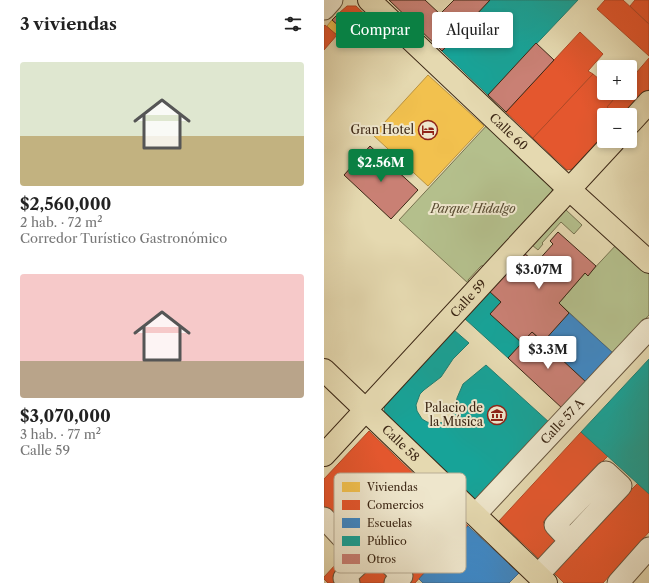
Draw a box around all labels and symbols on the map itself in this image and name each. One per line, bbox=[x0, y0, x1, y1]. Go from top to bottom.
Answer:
street label: Calle 60 bbox=[487, 110, 531, 153]
hotel icon: Gran Hotel bbox=[417, 119, 439, 141]
place label: Gran Hotel bbox=[350, 122, 414, 137]
pin: $2.56M bbox=[348, 149, 414, 183]
park label: Parque Hidalgo bbox=[429, 201, 516, 216]
pin: $3.07M bbox=[506, 256, 572, 290]
street label: Calle 59 bbox=[447, 276, 489, 320]
pin: $3.3M bbox=[520, 336, 576, 370]
street label: Calle 57 A bbox=[537, 395, 588, 447]
place label: Palacio de la Música bbox=[424, 400, 484, 429]
museum icon: Palacio de la Música bbox=[486, 404, 508, 426]
street label: Calle 58 bbox=[379, 422, 423, 464]
legend bbox=[334, 473, 466, 573]
text: Viviendas bbox=[366, 480, 418, 494]
text: Comercios bbox=[367, 498, 424, 512]
text: Escuelas bbox=[367, 516, 412, 530]
text: Público bbox=[367, 534, 407, 548]
text: Otros bbox=[367, 552, 396, 566]

